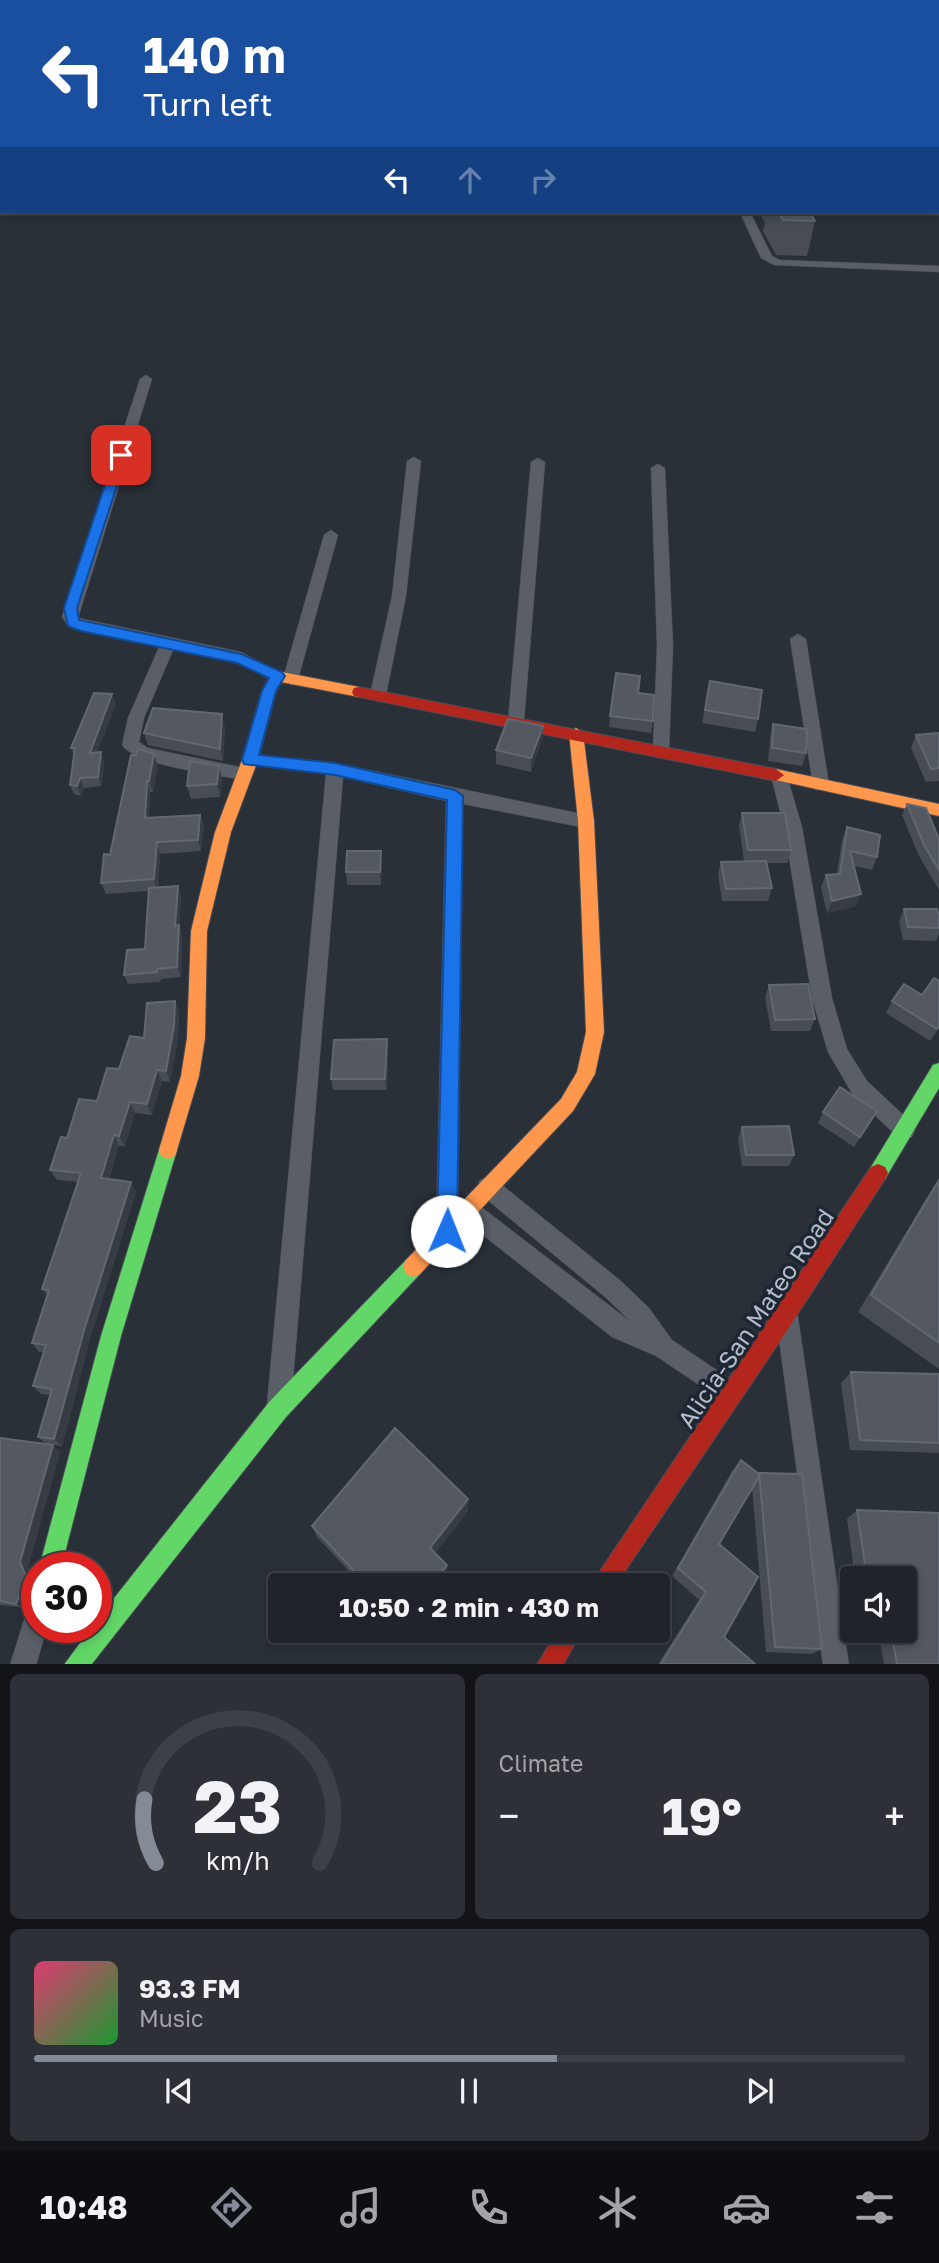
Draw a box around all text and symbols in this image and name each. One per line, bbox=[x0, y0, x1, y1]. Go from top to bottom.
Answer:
text: 140 m bbox=[143, 25, 286, 84]
icon: left bbox=[28, 28, 119, 119]
text: Turn left bbox=[143, 85, 272, 123]
icon: left bbox=[378, 161, 416, 199]
icon: ahead bbox=[451, 161, 489, 199]
icon: right bbox=[524, 161, 562, 199]
pin bbox=[91, 425, 151, 485]
icon: arrive bbox=[102, 436, 140, 474]
position arrow bbox=[410, 1194, 484, 1268]
street label: Alicia-San Mateo Road bbox=[671, 1203, 839, 1433]
speed limit sign: 30 bbox=[21, 1552, 112, 1643]
map controls bbox=[840, 1566, 917, 1643]
button: sound bbox=[840, 1566, 917, 1643]
text: 10:50 · 2 min · 430 m bbox=[339, 1592, 599, 1623]
text: Climate bbox=[499, 1749, 583, 1777]
text: 23 bbox=[193, 1762, 282, 1849]
text: 19° bbox=[662, 1784, 742, 1846]
text: − bbox=[499, 1793, 519, 1838]
text: + bbox=[884, 1793, 905, 1838]
text: km/h bbox=[205, 1844, 269, 1875]
text: 93.3 FM bbox=[139, 1973, 241, 2004]
text: Music bbox=[139, 2004, 204, 2032]
icon: previous bbox=[160, 2072, 198, 2110]
icon: pause bbox=[450, 2072, 488, 2110]
icon: next bbox=[741, 2072, 779, 2110]
icon: directions bbox=[207, 2183, 256, 2232]
icon: music bbox=[336, 2183, 385, 2232]
icon: phone bbox=[464, 2183, 513, 2232]
icon: climate bbox=[593, 2183, 642, 2232]
icon: car bbox=[722, 2183, 771, 2232]
icon: filters bbox=[850, 2183, 899, 2232]
text: 10:48 bbox=[40, 2188, 128, 2226]

